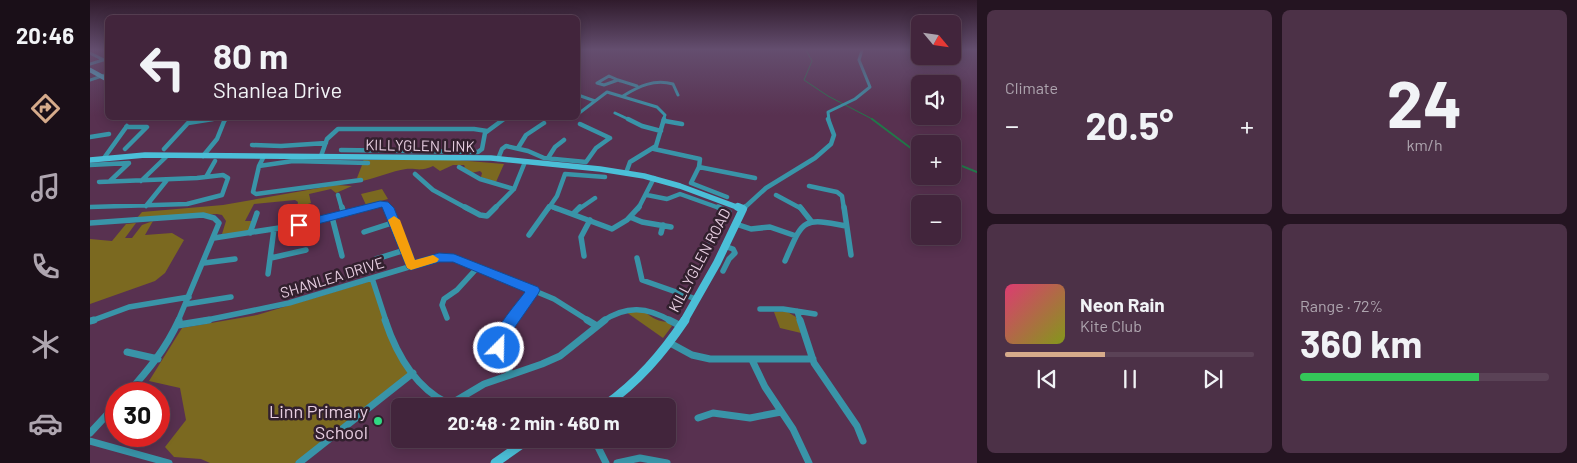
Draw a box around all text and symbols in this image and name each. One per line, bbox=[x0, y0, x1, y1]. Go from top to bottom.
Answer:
north arrow bbox=[911, 15, 961, 65]
map controls bbox=[911, 15, 961, 245]
text: 20:46 bbox=[16, 22, 74, 48]
text: 80 m bbox=[213, 34, 288, 76]
icon: left bbox=[130, 35, 195, 100]
text: 24 bbox=[1387, 63, 1462, 141]
button: sound bbox=[911, 75, 961, 125]
text: Shanlea Drive bbox=[213, 76, 342, 102]
text: Climate bbox=[1005, 78, 1058, 97]
icon: directions bbox=[28, 91, 63, 126]
text: 20.5° bbox=[1086, 102, 1173, 148]
text: − bbox=[1005, 108, 1019, 142]
text: + bbox=[1240, 108, 1254, 142]
street label: KILLYGLEN LINK bbox=[365, 135, 475, 155]
button: + bbox=[911, 135, 961, 185]
text: km/h bbox=[1406, 135, 1443, 154]
icon: music bbox=[28, 170, 63, 205]
button: − bbox=[911, 195, 961, 245]
pin bbox=[278, 204, 320, 246]
street label: KILLYGLEN ROAD bbox=[664, 205, 734, 315]
icon: arrive bbox=[285, 211, 313, 239]
icon: phone bbox=[28, 249, 63, 284]
street label: SHANLEA DRIVE bbox=[278, 253, 386, 301]
text: Neon Rain bbox=[1080, 293, 1165, 316]
text: Range · 72% bbox=[1300, 296, 1383, 315]
text: Kite Club bbox=[1080, 316, 1142, 335]
text: 360 km bbox=[1300, 320, 1422, 366]
position arrow bbox=[472, 321, 524, 373]
icon: climate bbox=[28, 327, 63, 362]
icon: previous bbox=[1033, 365, 1061, 393]
icon: pause bbox=[1116, 365, 1144, 393]
icon: next bbox=[1199, 365, 1227, 393]
speed limit sign: 30 bbox=[105, 382, 170, 447]
place label: Linn Primary School bbox=[269, 400, 368, 443]
icon: car bbox=[28, 406, 63, 441]
text: 20:48 · 2 min · 460 m bbox=[447, 411, 620, 434]
marker: Linn Primary School bbox=[372, 415, 384, 427]

